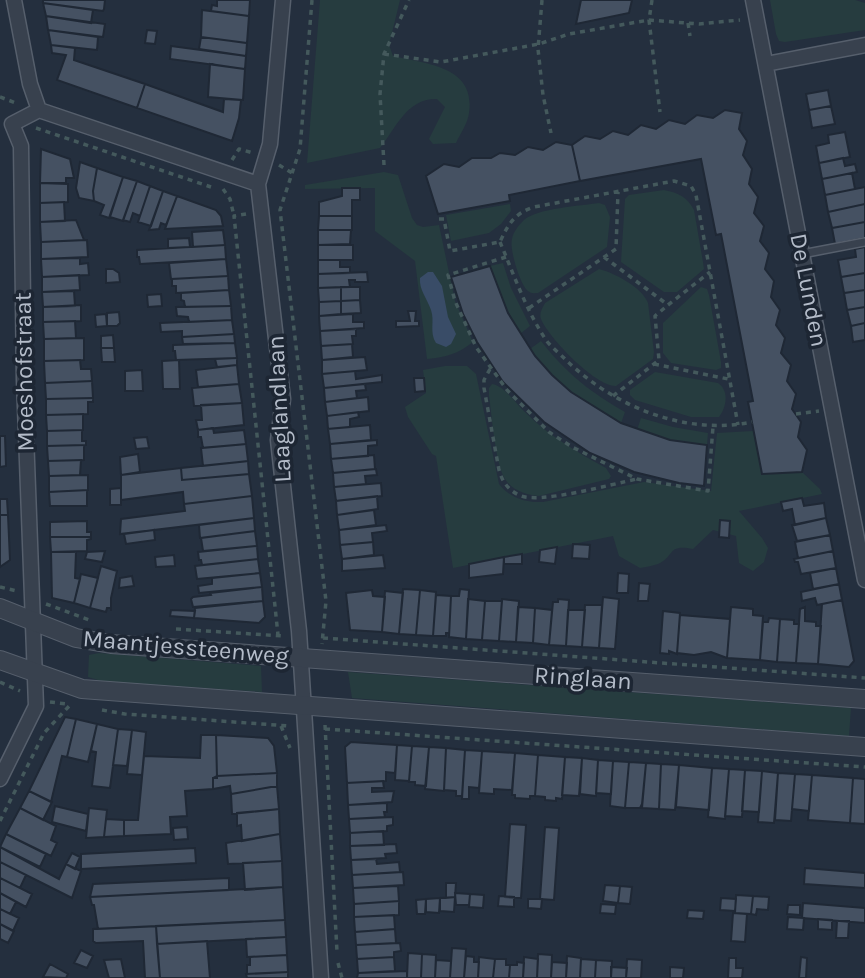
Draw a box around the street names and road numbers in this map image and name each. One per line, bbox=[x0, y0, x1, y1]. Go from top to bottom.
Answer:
street label: De Lunden bbox=[784, 231, 834, 349]
street label: Moeshofstraat bbox=[9, 292, 39, 452]
street label: Laaglandlaan bbox=[261, 335, 297, 483]
street label: Maantjessteenweg bbox=[82, 624, 291, 670]
street label: Ringlaan bbox=[533, 661, 633, 695]

